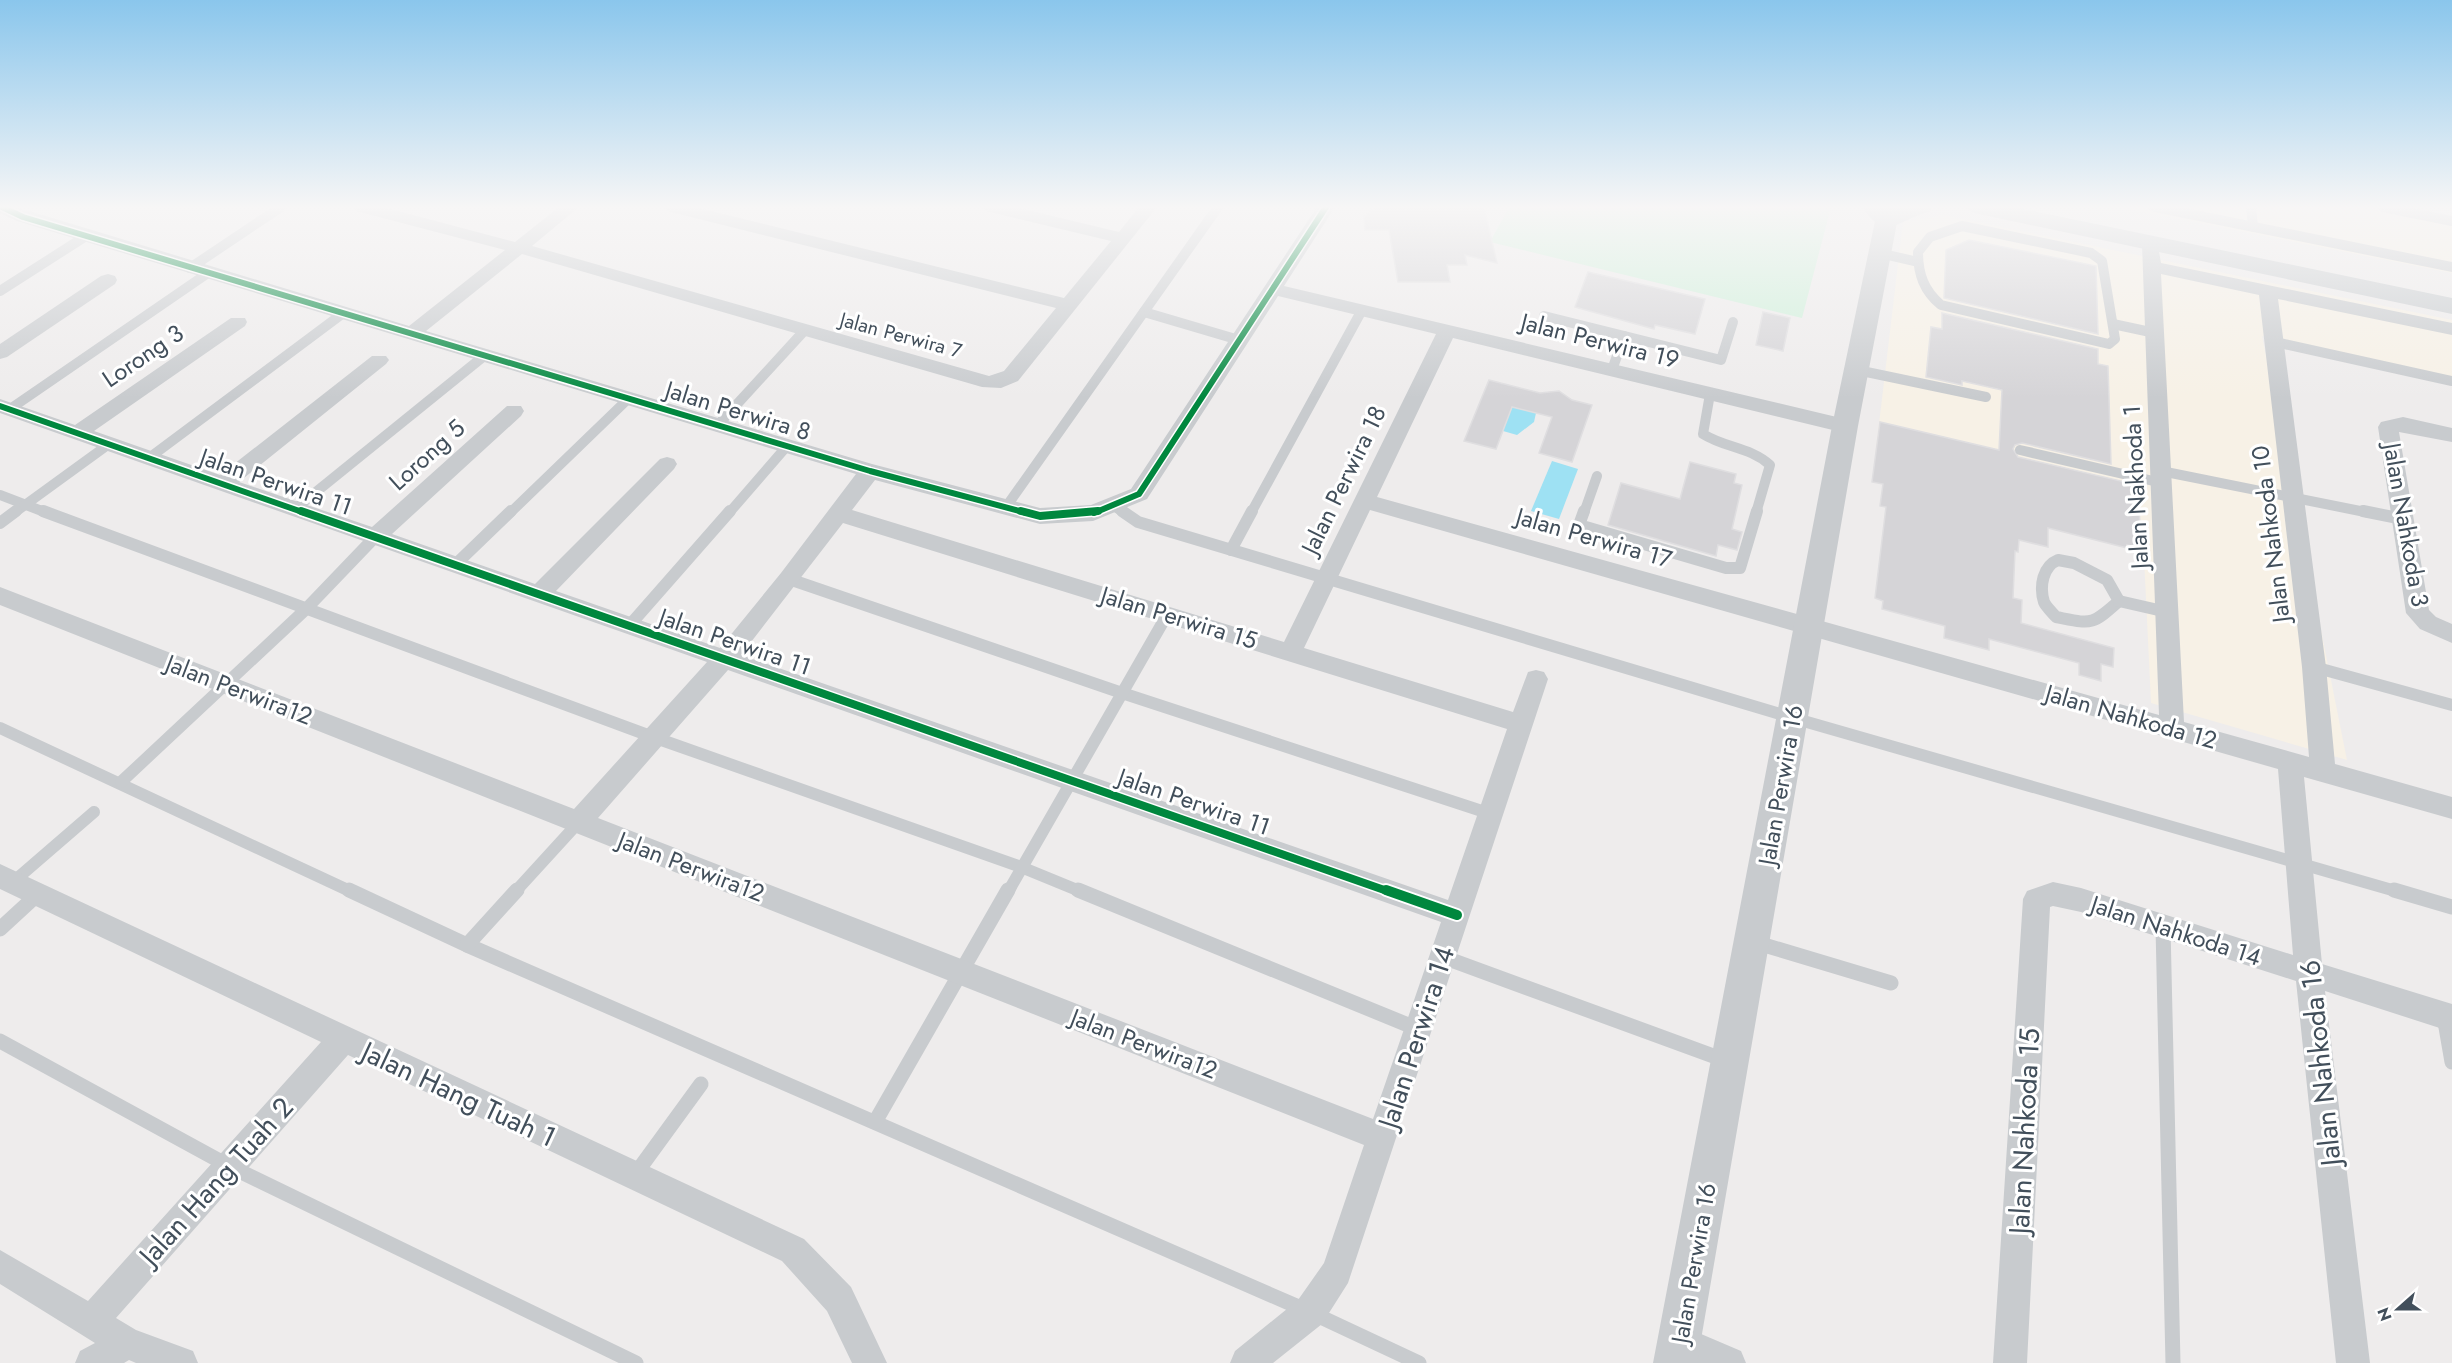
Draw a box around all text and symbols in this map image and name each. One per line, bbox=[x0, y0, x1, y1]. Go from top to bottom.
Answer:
street label: Jalan Perwira 19 bbox=[1514, 303, 1683, 377]
street label: Jalan Perwira 7 bbox=[834, 305, 965, 366]
street label: Lorong 3 bbox=[95, 316, 190, 396]
street label: Jalan Perwira 8 bbox=[658, 371, 815, 449]
street label: Jalan Perwira 18 bbox=[1291, 400, 1395, 563]
street label: Jalan Nakhoda 1 bbox=[2114, 404, 2157, 573]
street label: Lorong 5 bbox=[381, 411, 473, 498]
street label: Jalan Nahkoda 3 bbox=[2374, 437, 2438, 610]
street label: Jalan Perwira 11 bbox=[192, 438, 357, 524]
street label: Jalan Nahkoda 10 bbox=[2242, 444, 2299, 627]
street label: Jalan Perwira 17 bbox=[1509, 498, 1677, 577]
street label: Jalan Perwira 15 bbox=[1094, 576, 1262, 658]
street label: Jalan Perwira 11 bbox=[651, 598, 816, 684]
street label: Jalan Perwira12 bbox=[158, 644, 318, 734]
street label: Jalan Nahkoda 12 bbox=[2038, 674, 2221, 758]
street label: Jalan Perwira 16 bbox=[1749, 702, 1812, 871]
street label: Jalan Perwira 11 bbox=[1110, 758, 1275, 844]
street label: Jalan Perwira12 bbox=[610, 821, 770, 911]
street label: Jalan Nahkoda 14 bbox=[2084, 886, 2266, 975]
street label: Jalan Perwira 14 bbox=[1366, 941, 1465, 1137]
street label: Jalan Nahkoda 16 bbox=[2289, 958, 2352, 1172]
street label: Jalan Perwira12 bbox=[1063, 998, 1223, 1088]
street label: Jalan Nahkoda 15 bbox=[1998, 1027, 2050, 1239]
street label: Jalan Hang Tuah 1 bbox=[351, 1030, 563, 1157]
street label: Jalan Hang Tuah 2 bbox=[127, 1088, 303, 1277]
street label: Jalan Perwira 16 bbox=[1662, 1180, 1725, 1349]
north arrow bbox=[2368, 1279, 2428, 1339]
text: N bbox=[2371, 1304, 2397, 1324]

